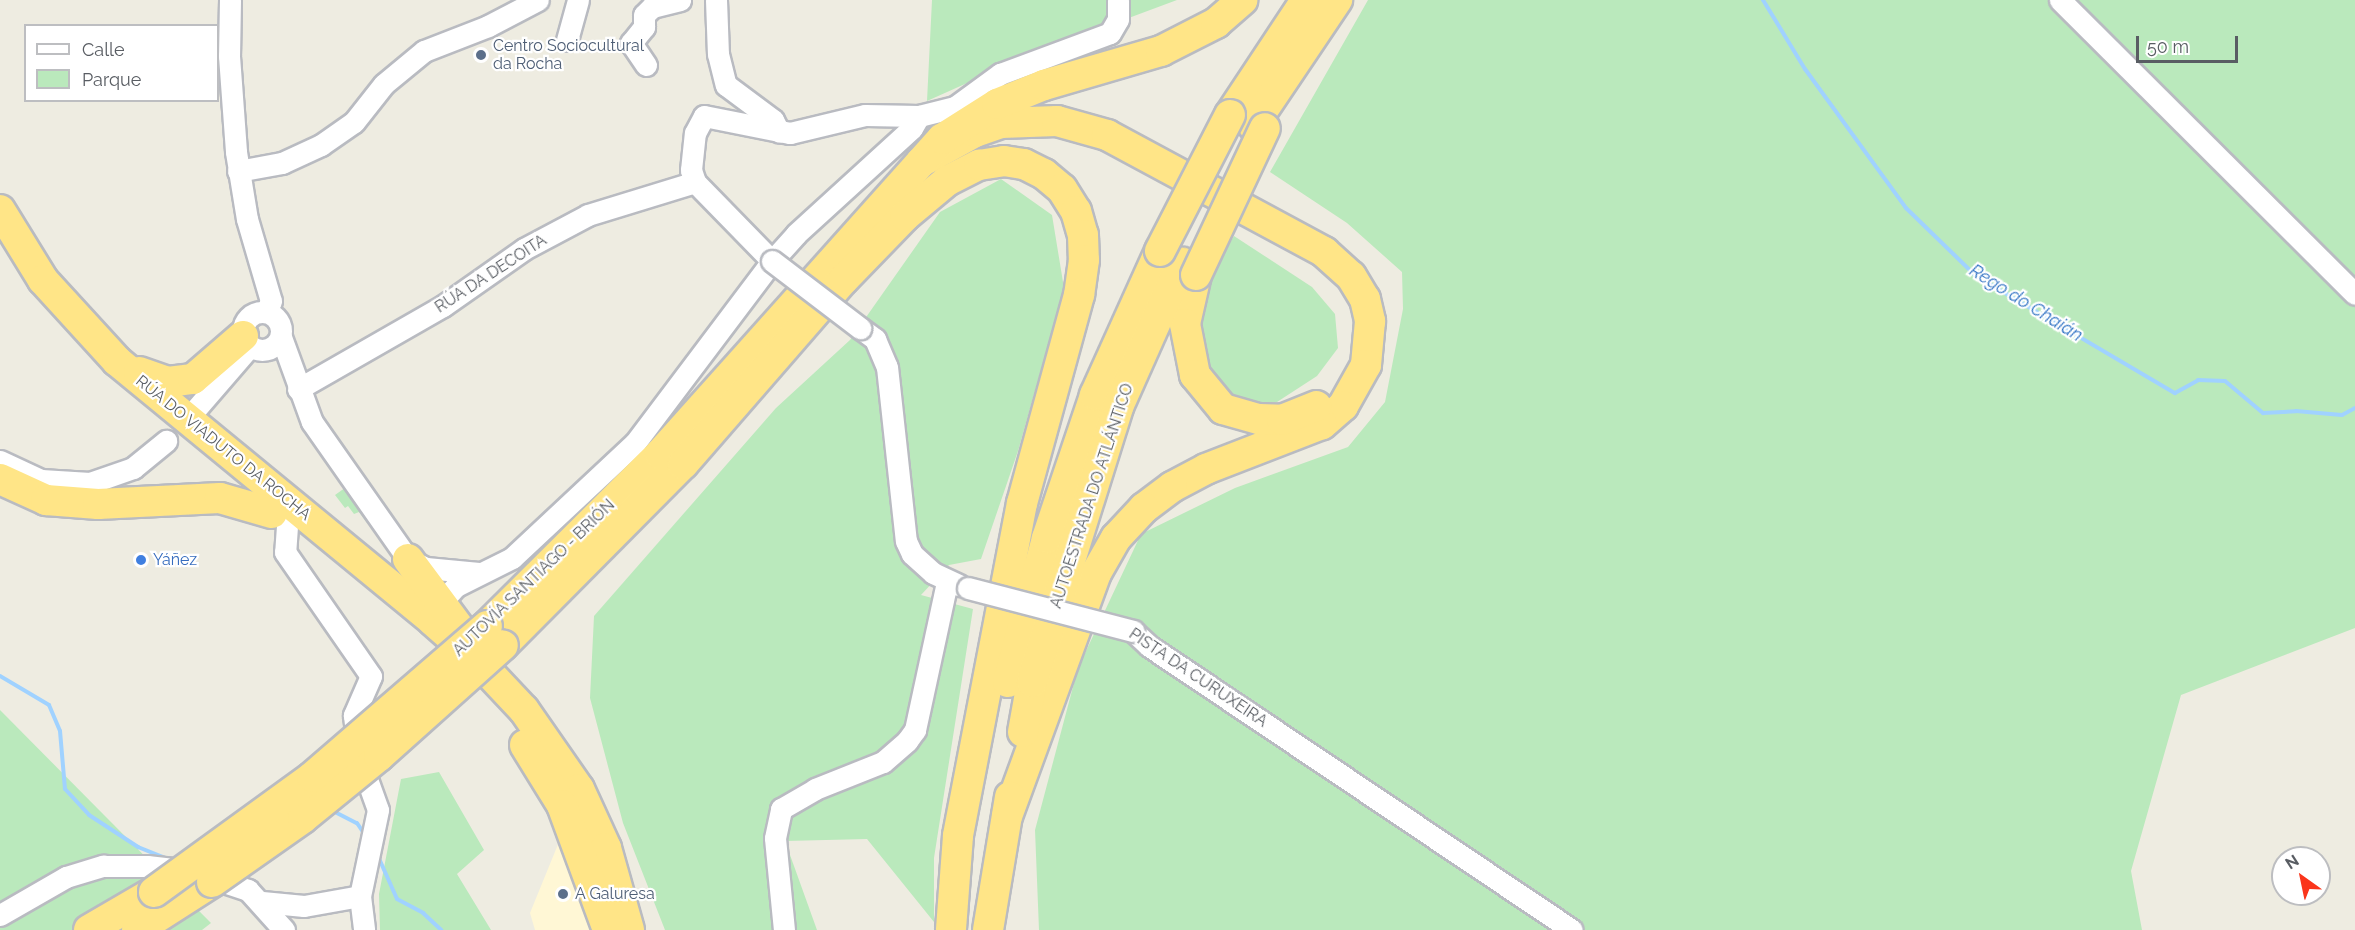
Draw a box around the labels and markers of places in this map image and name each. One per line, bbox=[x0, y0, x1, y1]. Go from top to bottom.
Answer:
place label: Centro Sociocultural da Rocha bbox=[493, 36, 644, 74]
marker: Centro Sociocultural da Rocha bbox=[474, 48, 488, 62]
place label: Yáñez bbox=[153, 550, 197, 570]
marker: Yáñez bbox=[134, 553, 148, 567]
place label: A Galuresa bbox=[575, 884, 655, 904]
marker: A Galuresa bbox=[556, 887, 570, 901]

